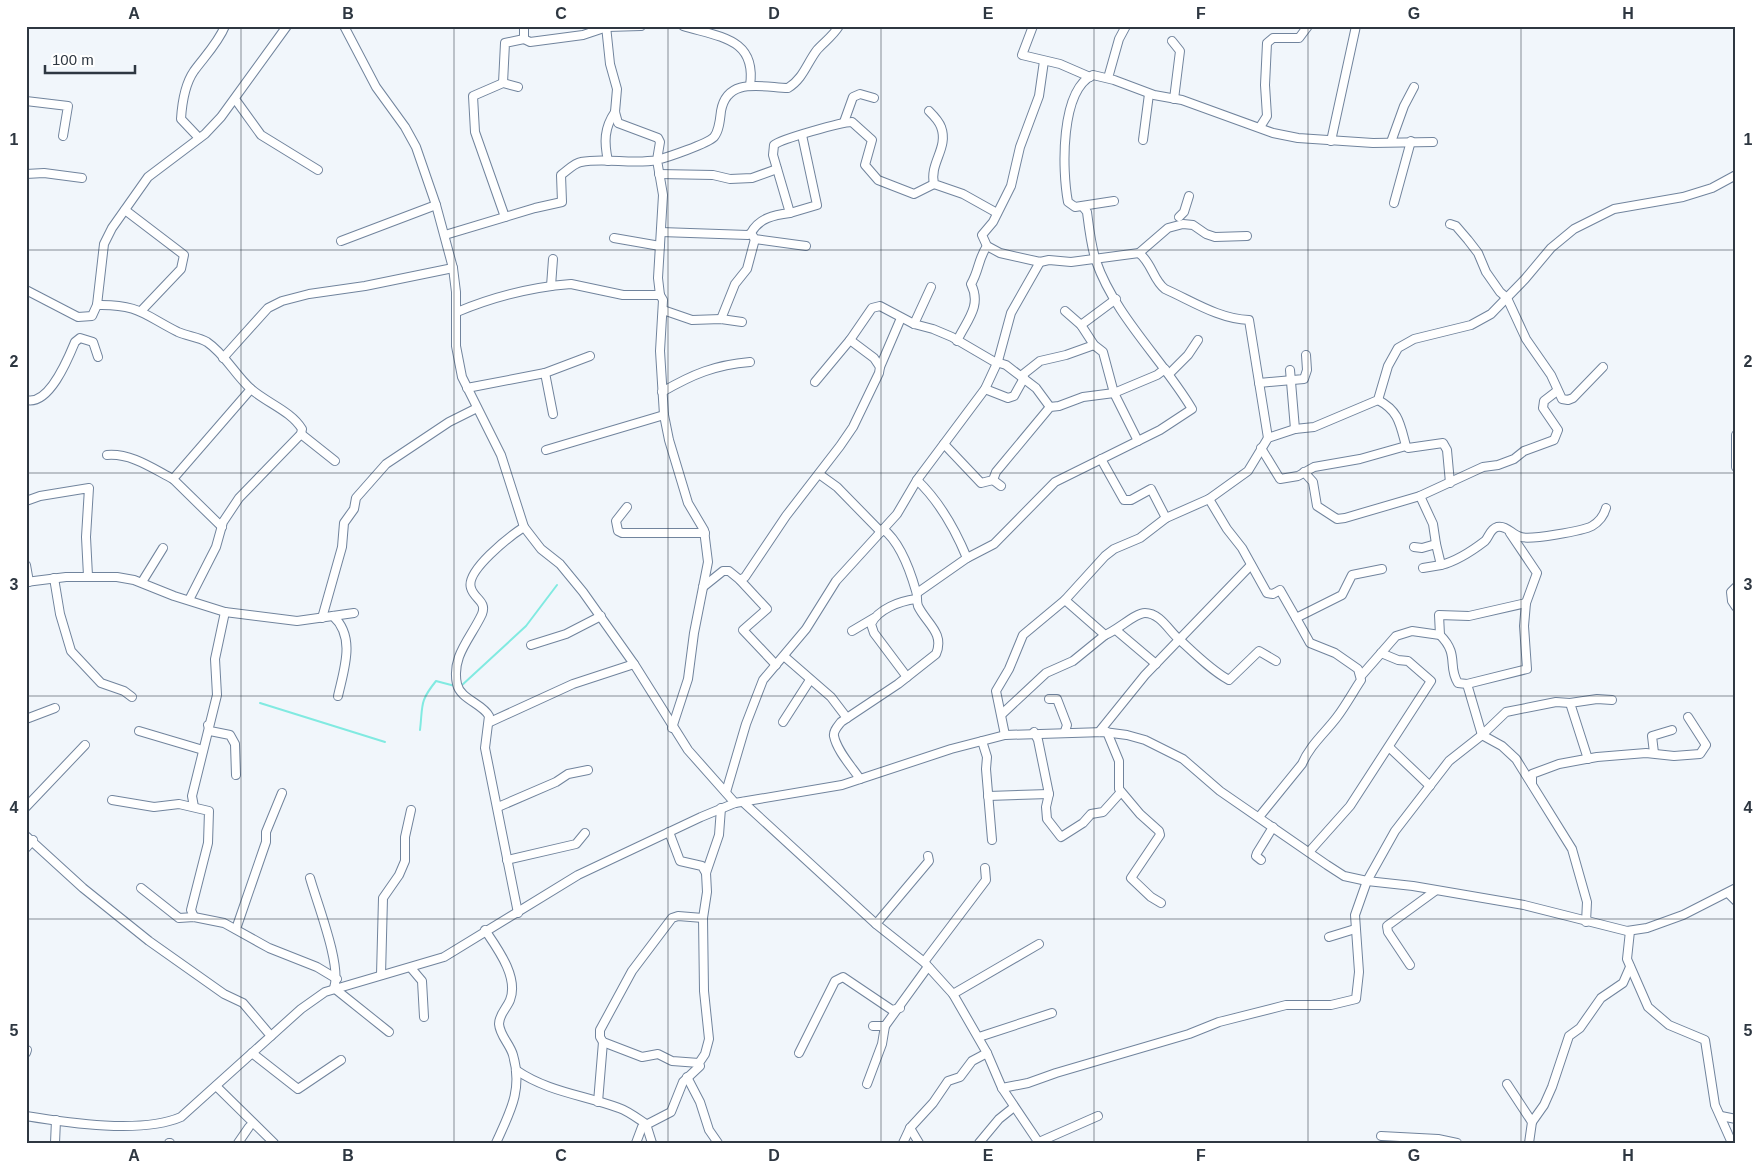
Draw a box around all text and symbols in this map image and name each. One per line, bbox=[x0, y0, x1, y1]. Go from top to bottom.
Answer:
text: A bbox=[128, 5, 140, 22]
text: B bbox=[342, 5, 354, 22]
text: C bbox=[555, 5, 567, 22]
text: D bbox=[768, 5, 780, 22]
text: E bbox=[983, 5, 994, 22]
text: F bbox=[1196, 5, 1206, 22]
text: G bbox=[1408, 5, 1420, 22]
text: H bbox=[1622, 5, 1634, 22]
scale bar bbox=[45, 42, 135, 74]
text: 100 m bbox=[52, 51, 94, 68]
text: 1 bbox=[10, 131, 19, 148]
text: 1 bbox=[1744, 131, 1753, 148]
text: 2 bbox=[10, 353, 19, 370]
text: 2 bbox=[1744, 353, 1753, 370]
text: 3 bbox=[10, 576, 19, 593]
text: 3 bbox=[1744, 576, 1753, 593]
text: 4 bbox=[10, 799, 19, 816]
text: 4 bbox=[1744, 799, 1753, 816]
text: 5 bbox=[10, 1022, 19, 1039]
text: 5 bbox=[1744, 1022, 1753, 1039]
text: A bbox=[128, 1147, 140, 1164]
text: B bbox=[342, 1147, 354, 1164]
text: C bbox=[555, 1147, 567, 1164]
text: D bbox=[768, 1147, 780, 1164]
text: E bbox=[983, 1147, 994, 1164]
text: F bbox=[1196, 1147, 1206, 1164]
text: G bbox=[1408, 1147, 1420, 1164]
text: H bbox=[1622, 1147, 1634, 1164]

